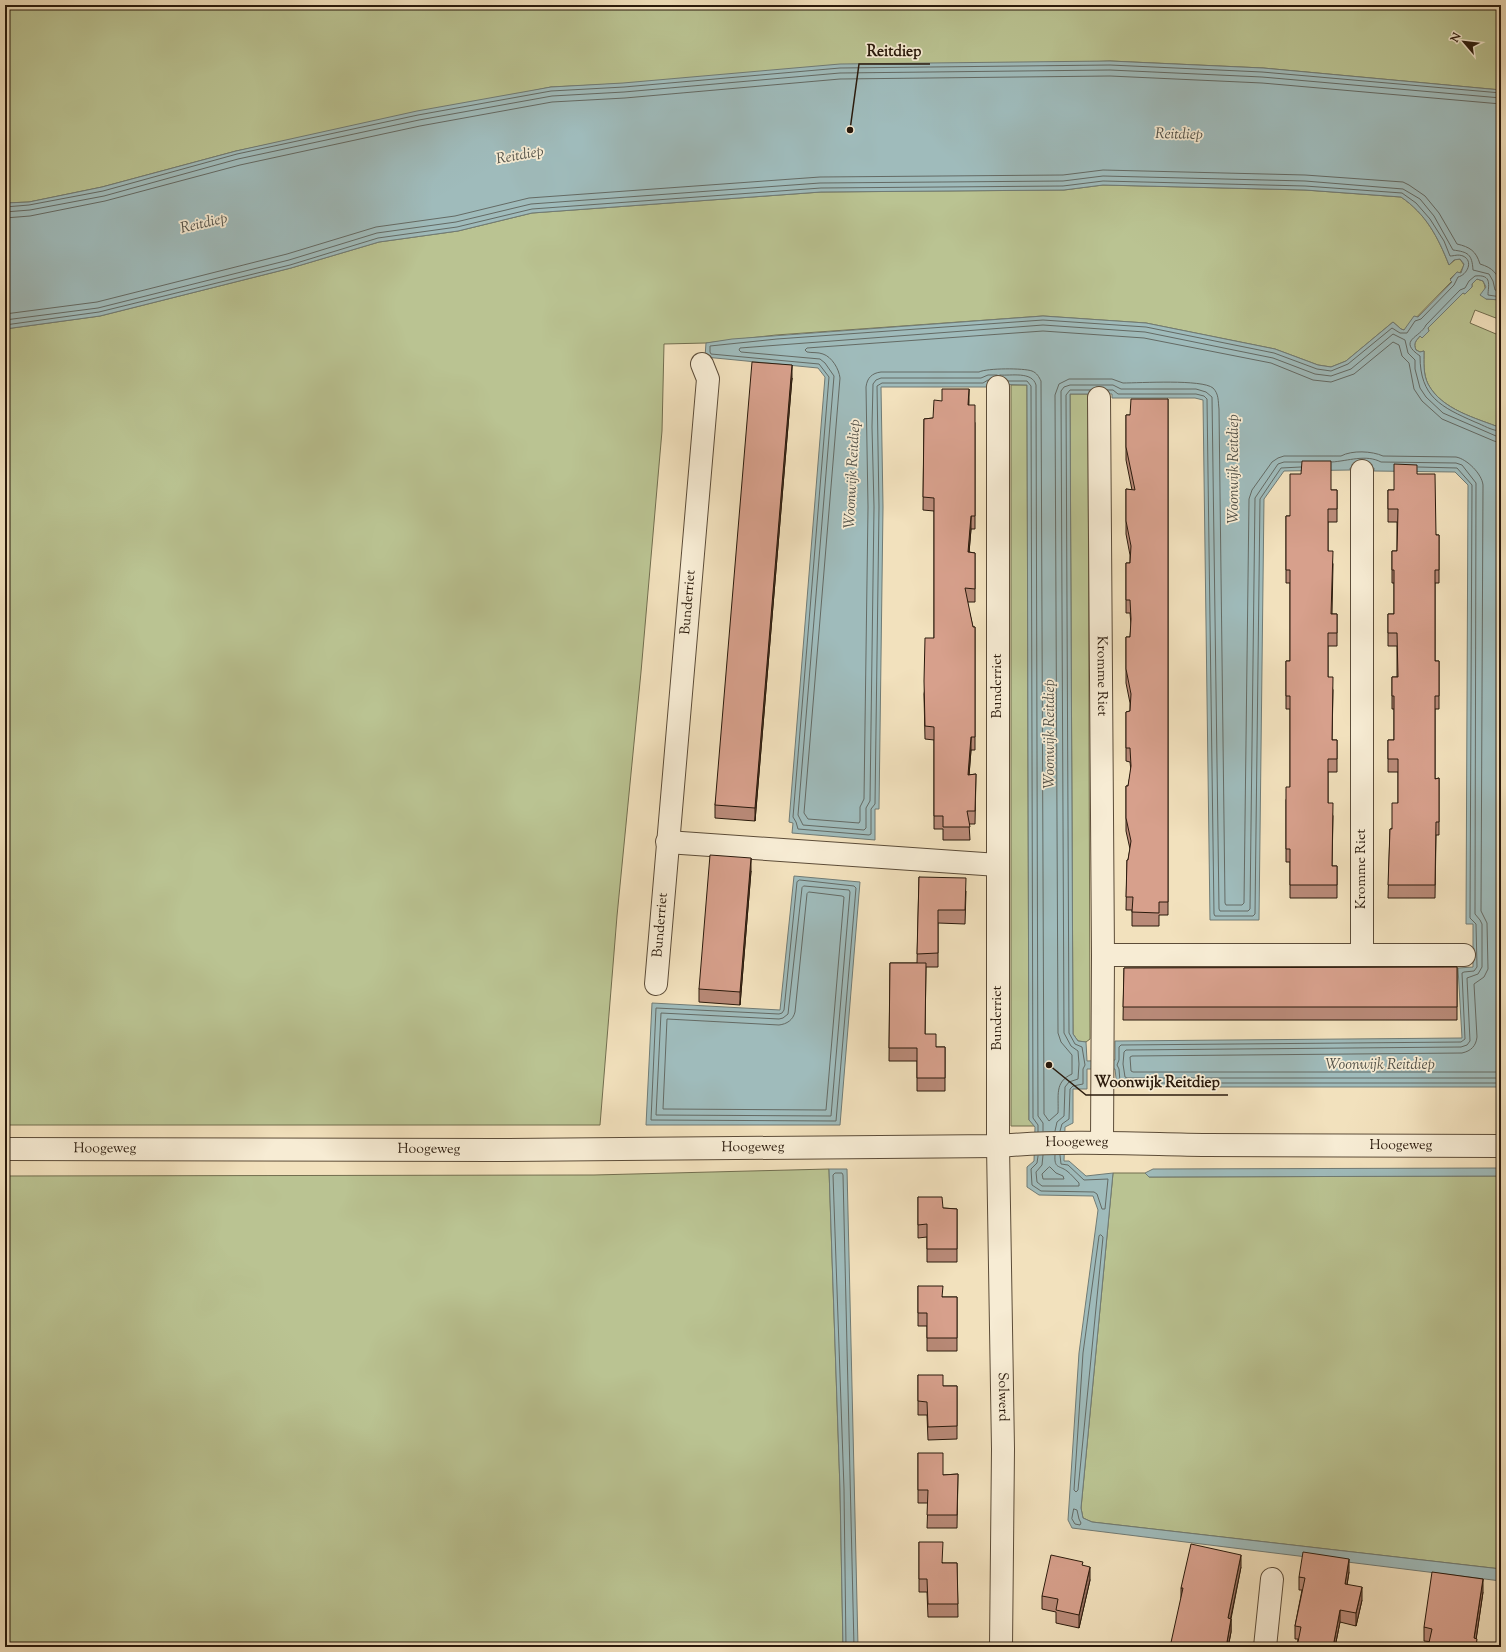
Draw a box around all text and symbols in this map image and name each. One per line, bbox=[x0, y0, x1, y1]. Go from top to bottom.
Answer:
north arrow bbox=[1444, 22, 1484, 62]
text: N bbox=[1446, 30, 1465, 46]
callout: Reitdiep bbox=[859, 37, 930, 64]
text: Reitdiep bbox=[867, 42, 922, 63]
water label: Reitdiep bbox=[1155, 124, 1203, 146]
water label: Reitdiep bbox=[495, 142, 545, 170]
water label: Reitdiep bbox=[178, 208, 230, 240]
water label: Woonwijk Reitdiep bbox=[1224, 414, 1245, 524]
water label: Woonwijk Reitdiep bbox=[840, 419, 866, 529]
street label: Bunderriet bbox=[676, 569, 702, 636]
street label: Kromme Riet bbox=[1091, 636, 1111, 717]
street label: Bunderriet bbox=[988, 653, 1008, 718]
water label: Woonwijk Reitdiep bbox=[1040, 679, 1061, 789]
street label: Kromme Riet bbox=[1352, 829, 1372, 909]
street label: Bunderriet bbox=[648, 892, 674, 958]
street label: Bunderriet bbox=[988, 985, 1008, 1050]
water label: Woonwijk Reitdiep bbox=[1325, 1055, 1435, 1076]
callout: Woonwijk Reitdiep bbox=[1086, 1068, 1228, 1095]
text: Woonwijk Reitdiep bbox=[1094, 1073, 1220, 1094]
street label: Hoogeweg bbox=[1045, 1133, 1109, 1153]
street label: Hoogeweg bbox=[1369, 1136, 1433, 1156]
street label: Hoogeweg bbox=[721, 1138, 785, 1158]
street label: Hoogeweg bbox=[73, 1139, 137, 1159]
street label: Hoogeweg bbox=[397, 1140, 461, 1160]
street label: Solwerd bbox=[992, 1372, 1013, 1422]

